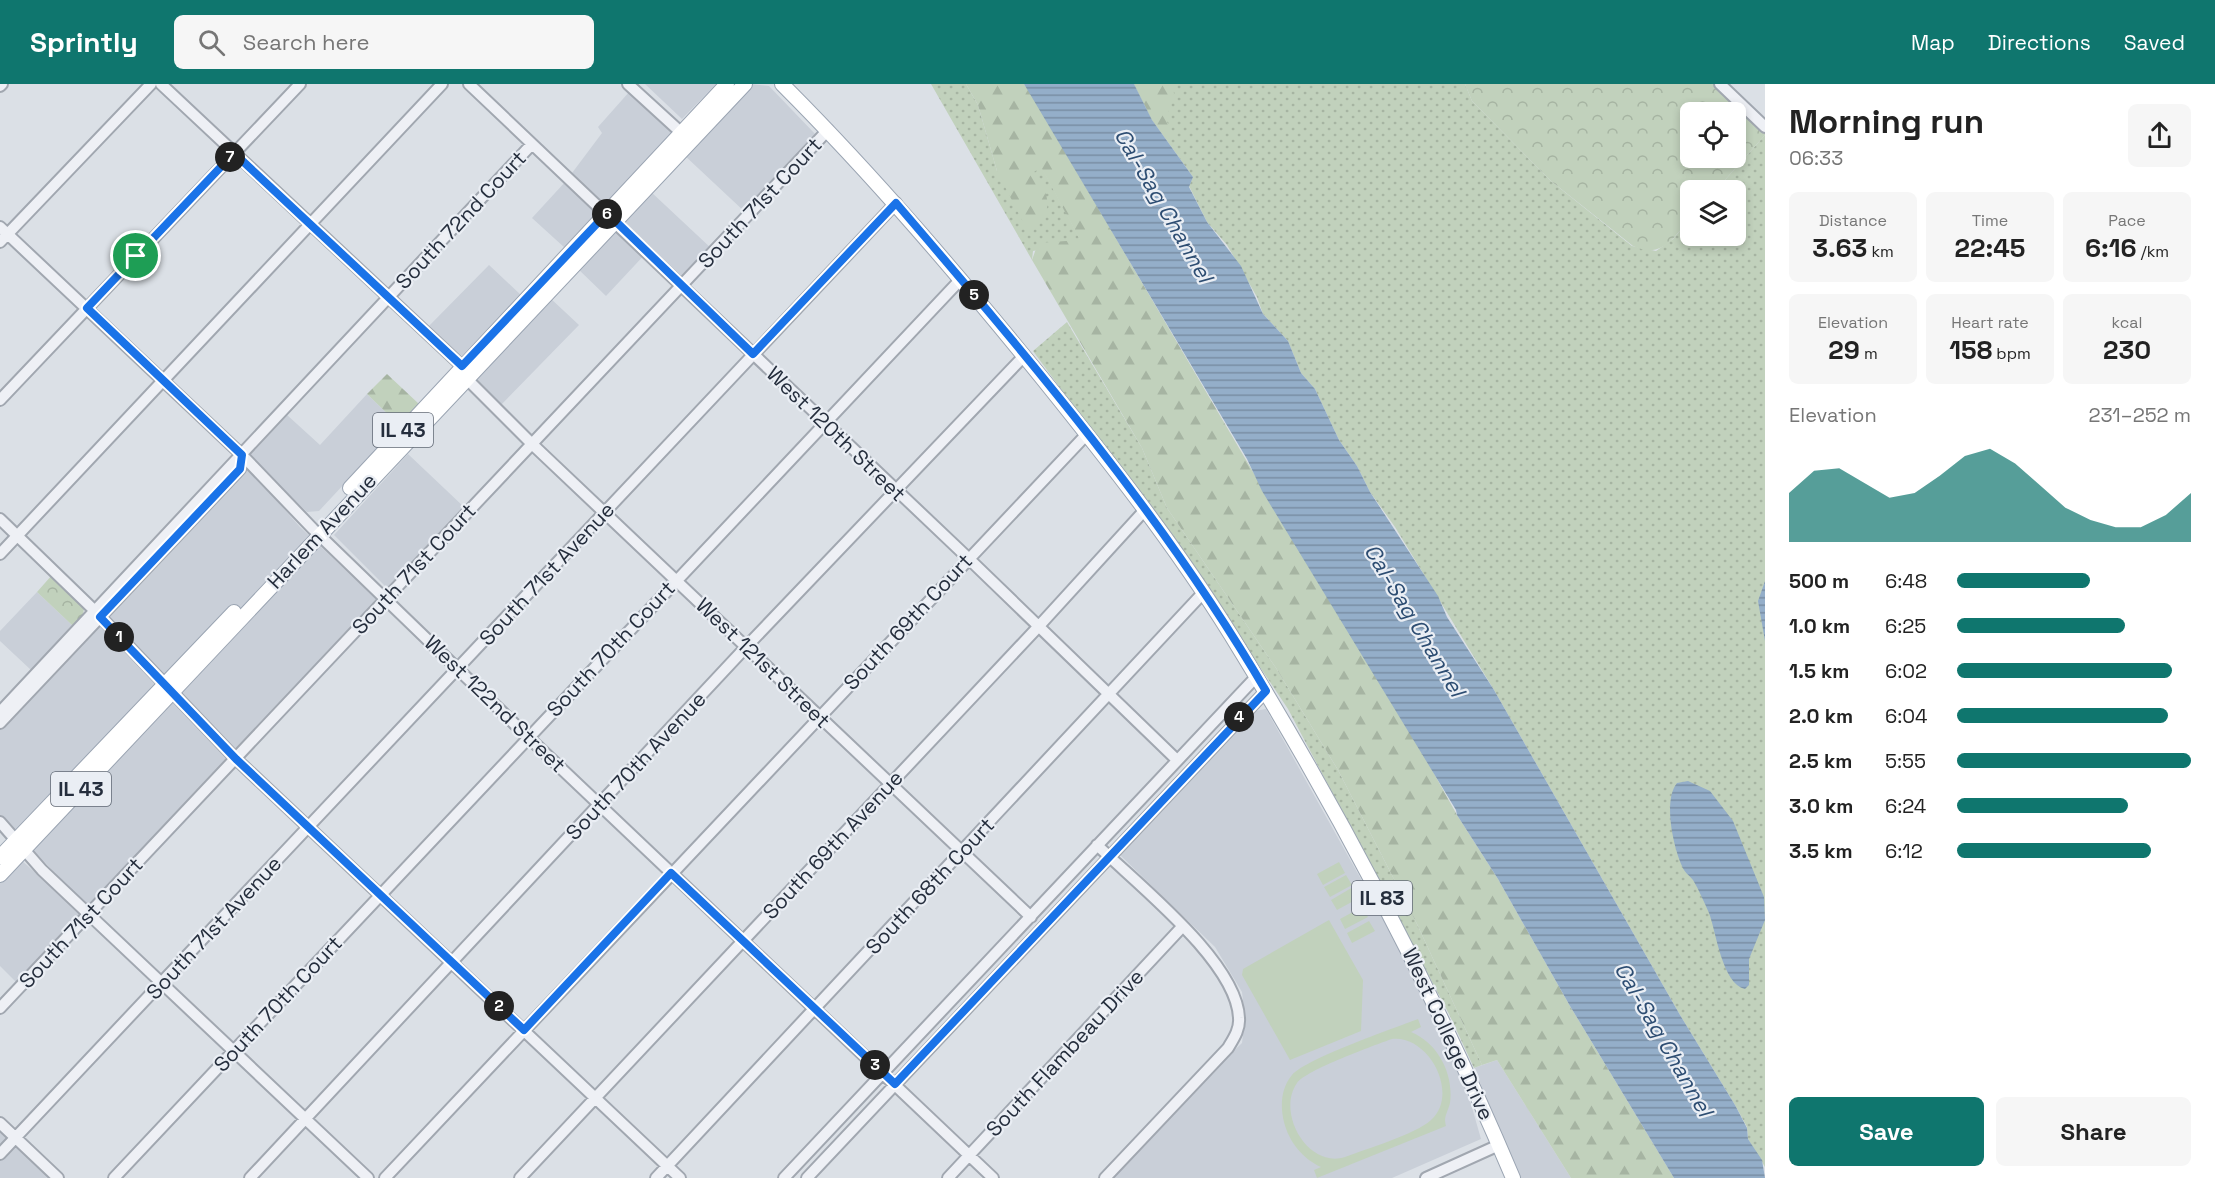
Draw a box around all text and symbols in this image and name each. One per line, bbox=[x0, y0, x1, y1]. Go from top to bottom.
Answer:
search box bbox=[174, 15, 594, 69]
text: Sprintly bbox=[30, 24, 138, 60]
icon: search bbox=[195, 26, 228, 59]
text: Search here bbox=[243, 28, 370, 56]
text: Map bbox=[1911, 29, 1955, 56]
text: Directions bbox=[1988, 29, 2091, 56]
text: Saved bbox=[2124, 29, 2185, 56]
text: Morning run bbox=[1789, 101, 1984, 143]
map controls bbox=[1680, 102, 1746, 246]
button: locate bbox=[1680, 102, 1746, 168]
button: share bbox=[2128, 104, 2191, 167]
water label: Cal-Sag Channel bbox=[1109, 123, 1221, 289]
street label: South 71st Court bbox=[692, 131, 827, 274]
pin: 7 bbox=[215, 142, 245, 172]
street label: South 72nd Court bbox=[390, 145, 532, 295]
text: 06:33 bbox=[1789, 145, 1843, 171]
text: 7 bbox=[226, 146, 234, 167]
button: layers bbox=[1680, 180, 1746, 246]
pin: 6 bbox=[592, 199, 622, 229]
text: 6 bbox=[602, 203, 612, 224]
text: Distance bbox=[1819, 210, 1887, 231]
text: Time bbox=[1972, 210, 2008, 231]
text: Pace bbox=[2108, 210, 2146, 231]
pin bbox=[110, 230, 161, 281]
text: 3.63 bbox=[1812, 231, 1867, 265]
text: 22:45 bbox=[1955, 231, 2025, 265]
text: 6:16 bbox=[2085, 231, 2137, 265]
icon: arrive bbox=[119, 239, 152, 272]
text: km bbox=[1867, 241, 1894, 262]
text: /km bbox=[2137, 241, 2169, 262]
pin: 5 bbox=[959, 280, 989, 310]
text: 5 bbox=[969, 284, 979, 305]
text: Elevation bbox=[1818, 312, 1888, 333]
text: Heart rate bbox=[1951, 312, 2029, 333]
text: kcal bbox=[2112, 312, 2142, 333]
text: 29 bbox=[1828, 333, 1860, 367]
text: 158 bbox=[1949, 333, 1992, 367]
text: 230 bbox=[2103, 333, 2151, 367]
text: m bbox=[1860, 343, 1878, 364]
text: bpm bbox=[1992, 343, 2031, 364]
street label: West 120th Street bbox=[761, 360, 912, 507]
text: Elevation bbox=[1789, 402, 1877, 428]
text: 231–252 m bbox=[2088, 402, 2191, 428]
road number: IL 43 bbox=[373, 413, 433, 447]
street label: Harlem Avenue bbox=[261, 467, 382, 594]
street label: South 71st Avenue bbox=[473, 496, 620, 651]
street label: South 71st Court bbox=[346, 497, 481, 640]
water label: Cal-Sag Channel bbox=[1358, 538, 1473, 704]
street label: South 69th Court bbox=[837, 548, 978, 696]
text: 500 m bbox=[1789, 568, 1849, 594]
text: 6:48 bbox=[1885, 568, 1927, 594]
street label: South 70th Court bbox=[541, 575, 681, 722]
street label: West 121st Street bbox=[690, 592, 836, 734]
text: 1.0 km bbox=[1789, 613, 1850, 639]
text: 6:25 bbox=[1885, 613, 1926, 639]
pin: 1 bbox=[104, 622, 134, 652]
text: 1 bbox=[115, 626, 123, 647]
street label: West 122nd Street bbox=[419, 629, 572, 778]
text: 1.5 km bbox=[1789, 658, 1849, 684]
text: 6:02 bbox=[1885, 658, 1927, 684]
street label: South 70th Avenue bbox=[560, 686, 712, 846]
pin: 4 bbox=[1224, 702, 1254, 732]
text: 2.0 km bbox=[1789, 703, 1853, 729]
text: 6:04 bbox=[1885, 703, 1928, 729]
text: 4 bbox=[1234, 706, 1244, 727]
text: 2.5 km bbox=[1789, 748, 1852, 774]
text: 5:55 bbox=[1885, 748, 1926, 774]
street label: South 69th Avenue bbox=[757, 764, 909, 925]
road number: IL 43 bbox=[51, 772, 111, 806]
text: 3.0 km bbox=[1789, 793, 1853, 819]
text: 6:24 bbox=[1885, 793, 1926, 819]
street label: South 68th Court bbox=[859, 812, 1000, 960]
text: 3.5 km bbox=[1789, 838, 1853, 864]
text: 6:12 bbox=[1885, 838, 1923, 864]
street label: South 71st Avenue bbox=[140, 850, 287, 1005]
street label: South 71st Court bbox=[13, 851, 148, 994]
road number: IL 83 bbox=[1352, 881, 1412, 915]
street label: South 70th Court bbox=[208, 930, 348, 1077]
street label: West College Drive bbox=[1397, 943, 1500, 1124]
water label: Cal-Sag Channel bbox=[1609, 957, 1721, 1123]
street label: South Flambeau Drive bbox=[980, 963, 1149, 1142]
pin: 2 bbox=[484, 991, 514, 1021]
text: 2 bbox=[494, 995, 504, 1016]
pin: 3 bbox=[860, 1050, 890, 1080]
text: 3 bbox=[870, 1054, 880, 1075]
button: Save bbox=[1789, 1097, 1984, 1166]
button: Share bbox=[1996, 1097, 2191, 1166]

